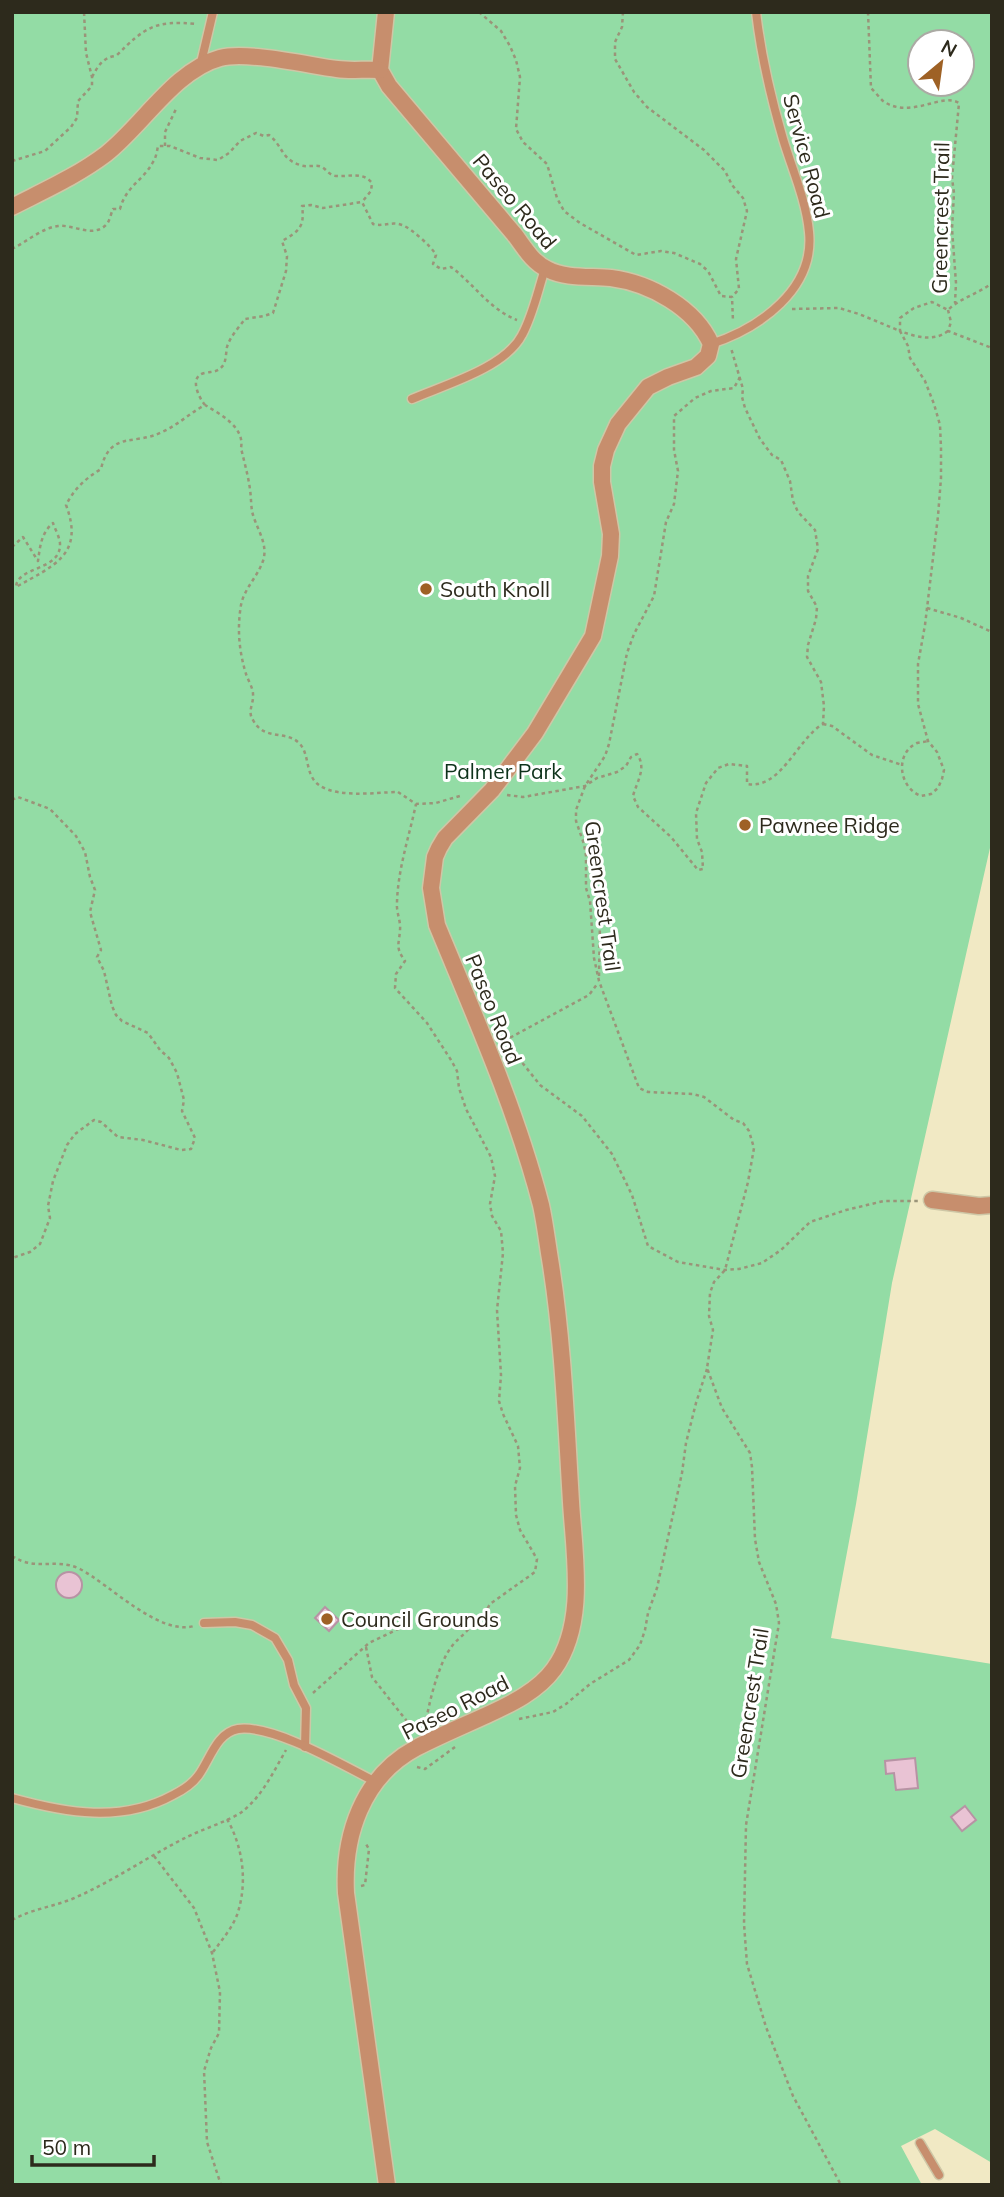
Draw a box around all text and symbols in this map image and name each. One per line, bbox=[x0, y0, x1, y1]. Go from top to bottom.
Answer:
north arrow bbox=[906, 28, 976, 98]
text: N bbox=[937, 34, 961, 62]
street label: Service Road bbox=[778, 91, 836, 221]
street label: Greencrest Trail bbox=[926, 142, 954, 294]
street label: Paseo Road bbox=[468, 148, 562, 254]
place label: South Knoll bbox=[440, 576, 550, 602]
marker: South Knoll bbox=[418, 581, 434, 597]
park label: Palmer Park bbox=[444, 758, 562, 784]
place label: Pawnee Ridge bbox=[759, 812, 900, 838]
marker: Pawnee Ridge bbox=[737, 817, 753, 833]
street label: Greencrest Trail bbox=[580, 819, 626, 973]
street label: Paseo Road bbox=[460, 950, 528, 1068]
place label: Council Grounds bbox=[341, 1606, 499, 1632]
marker: Council Grounds bbox=[319, 1611, 335, 1627]
street label: Greencrest Trail bbox=[724, 1626, 774, 1780]
street label: Paseo Road bbox=[397, 1669, 513, 1745]
scale bar bbox=[32, 2124, 154, 2168]
text: 50 m bbox=[42, 2134, 91, 2160]

